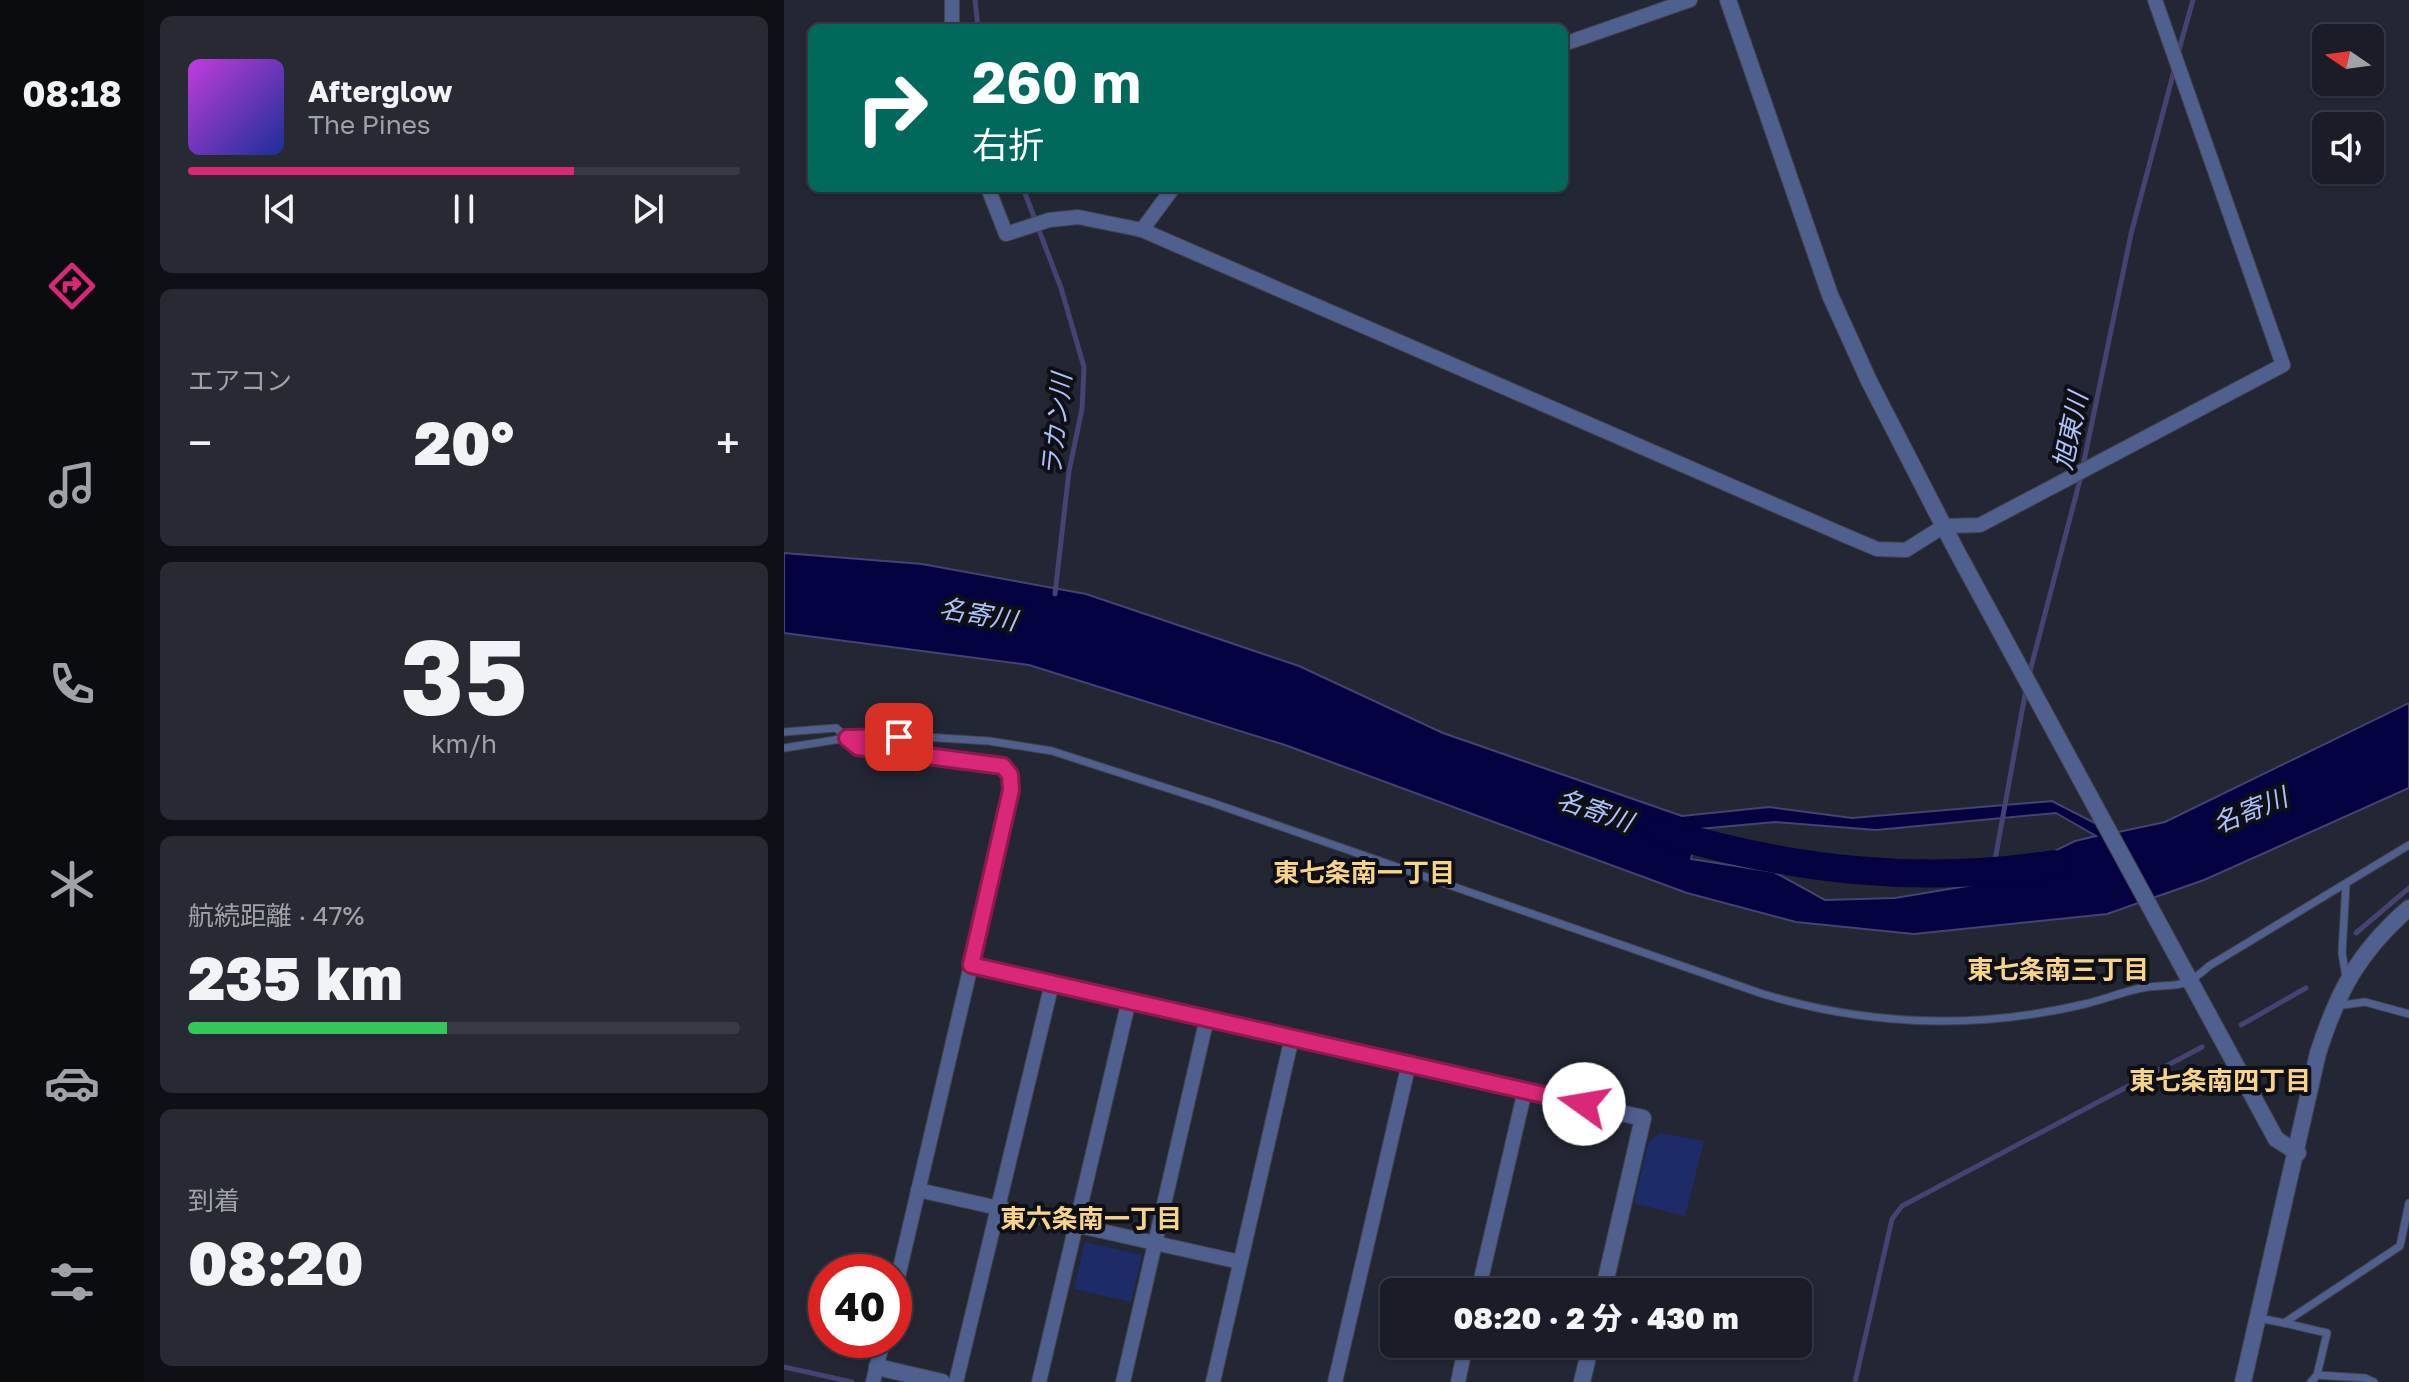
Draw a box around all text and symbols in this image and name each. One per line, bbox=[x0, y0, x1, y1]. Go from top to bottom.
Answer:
north arrow bbox=[2312, 24, 2384, 96]
map controls bbox=[2312, 24, 2384, 184]
text: 260 m bbox=[972, 48, 1141, 115]
icon: right bbox=[840, 56, 944, 160]
text: 08:18 bbox=[22, 72, 122, 115]
text: Afterglow bbox=[308, 73, 452, 109]
text: The Pines bbox=[308, 109, 431, 140]
button: sound bbox=[2312, 112, 2384, 184]
text: 右折 bbox=[972, 123, 1044, 166]
icon: previous bbox=[258, 187, 302, 231]
icon: pause bbox=[442, 187, 486, 231]
icon: next bbox=[626, 187, 670, 231]
icon: directions bbox=[44, 258, 100, 314]
text: エアコン bbox=[188, 365, 292, 396]
water label: ラカン川 bbox=[1035, 369, 1077, 478]
water label: 旭東川 bbox=[2047, 387, 2094, 472]
text: 20° bbox=[414, 406, 514, 478]
text: − bbox=[188, 416, 212, 469]
text: + bbox=[716, 416, 740, 469]
icon: music bbox=[44, 457, 100, 513]
water label: 名寄川 bbox=[937, 592, 1022, 637]
text: 35 bbox=[401, 613, 527, 738]
icon: phone bbox=[44, 656, 100, 712]
pin bbox=[865, 703, 933, 771]
icon: arrive bbox=[877, 715, 921, 759]
text: km/h bbox=[431, 728, 497, 759]
water label: 名寄川 bbox=[2208, 780, 2295, 839]
water label: 名寄川 bbox=[1553, 783, 1640, 838]
icon: climate bbox=[44, 856, 100, 912]
district label: 東七条南一丁目 bbox=[1273, 857, 1455, 888]
text: 航続距離 · 47% bbox=[188, 900, 364, 931]
text: 235 km bbox=[188, 941, 403, 1013]
district label: 東七条南三丁目 bbox=[1967, 954, 2149, 985]
icon: car bbox=[44, 1055, 100, 1111]
position arrow bbox=[1542, 1062, 1626, 1146]
district label: 東七条南四丁目 bbox=[2129, 1065, 2311, 1096]
text: 到着 bbox=[188, 1185, 240, 1216]
district label: 東六条南一丁目 bbox=[1000, 1203, 1182, 1234]
text: 08:20 bbox=[188, 1226, 364, 1298]
icon: filters bbox=[44, 1254, 100, 1310]
speed limit sign: 40 bbox=[808, 1254, 912, 1358]
text: 08:20 · 2 分 · 430 m bbox=[1454, 1300, 1739, 1336]

